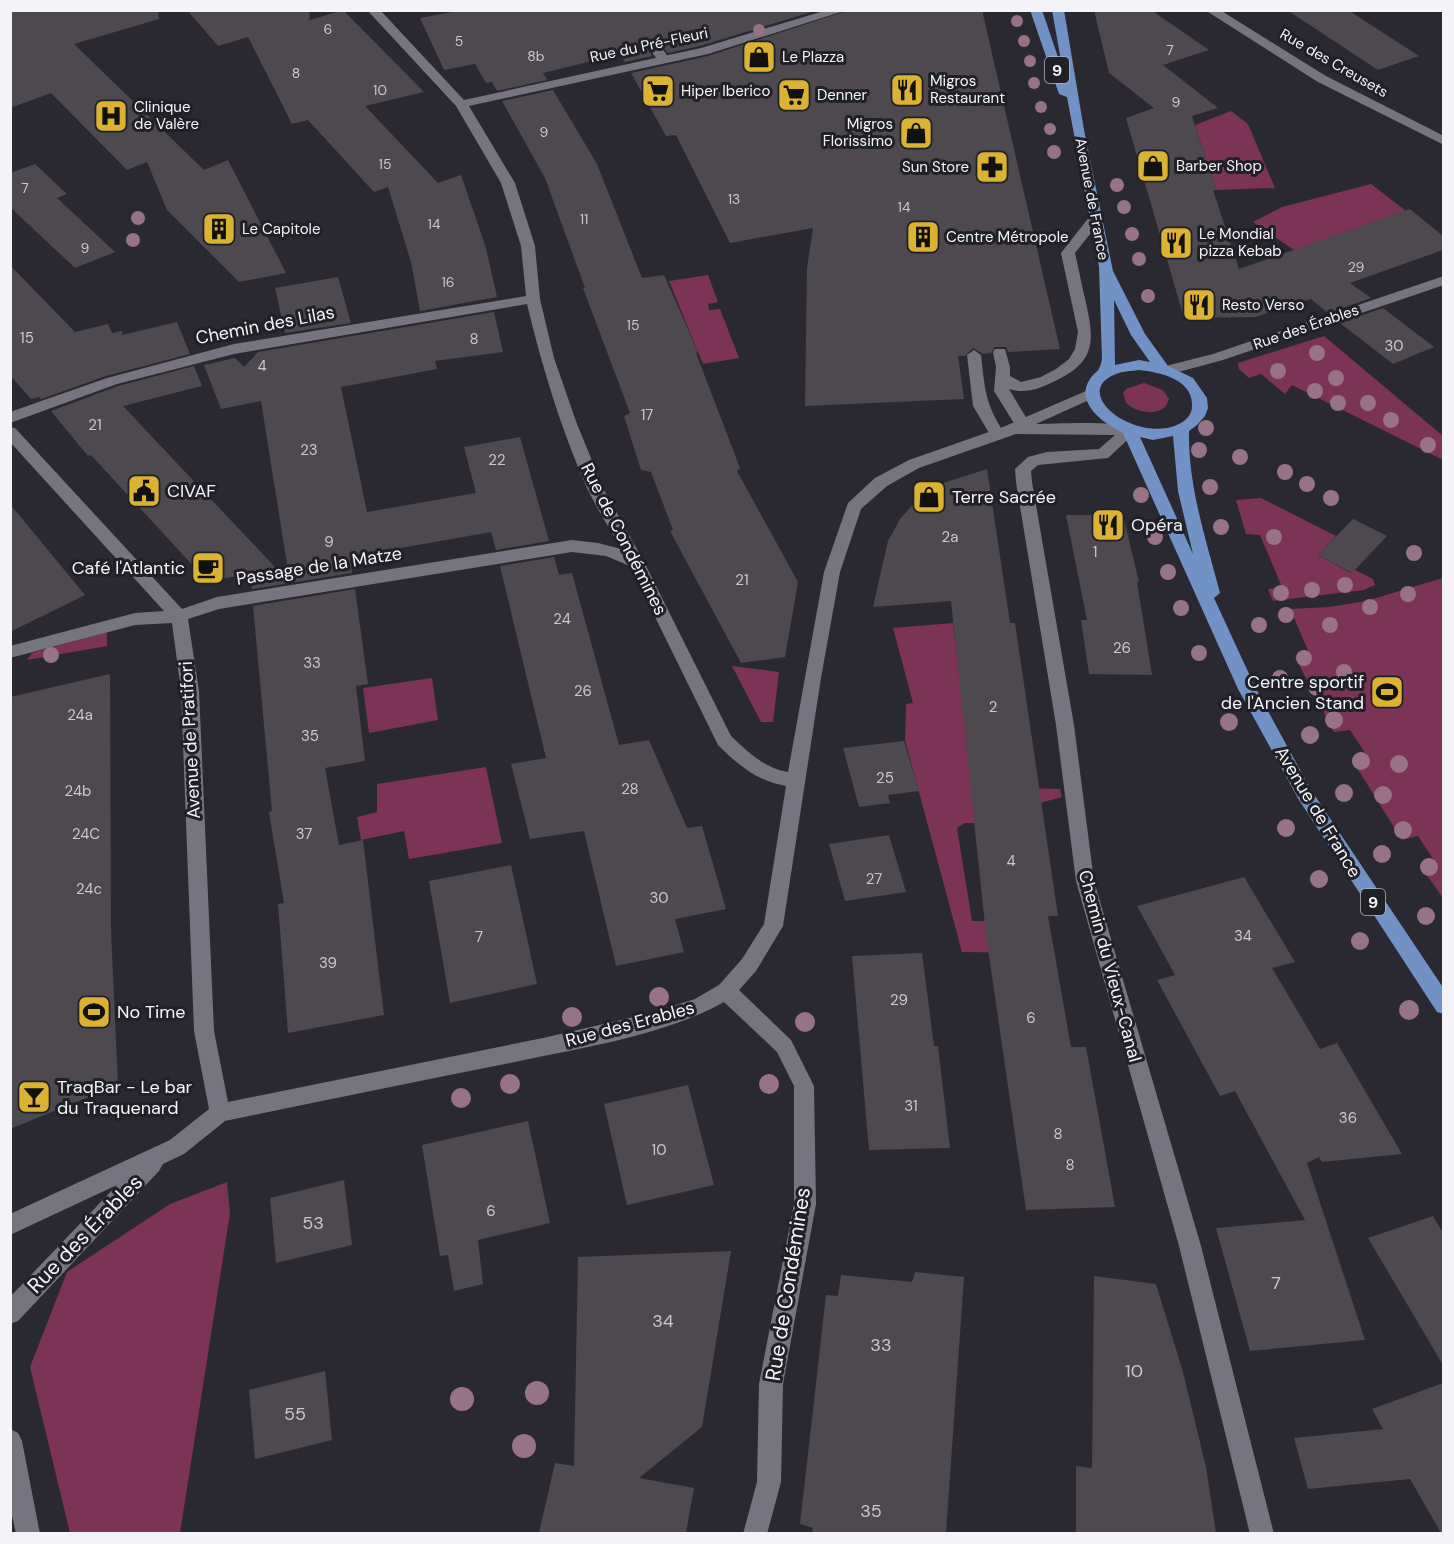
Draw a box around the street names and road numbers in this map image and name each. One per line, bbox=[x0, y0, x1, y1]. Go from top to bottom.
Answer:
street label: Rue du Pré-Fleuri bbox=[588, 23, 710, 67]
street label: Rue des Creusets bbox=[1276, 24, 1392, 102]
road number: 9 bbox=[1045, 57, 1069, 83]
street label: Avenue de France bbox=[1070, 136, 1114, 262]
street label: Chemin des Lilas bbox=[194, 300, 336, 350]
street label: Rue des Érables bbox=[1251, 300, 1361, 354]
street label: Rue de Condémines bbox=[575, 459, 673, 619]
street label: Passage de la Matze bbox=[234, 541, 404, 591]
street label: Avenue de Pratifori bbox=[174, 661, 206, 819]
street label: Avenue de France bbox=[1269, 742, 1367, 882]
street label: Chemin du Vieux-Canal bbox=[1073, 867, 1147, 1065]
road number: 9 bbox=[1361, 889, 1385, 915]
street label: Rue des Erables bbox=[563, 995, 697, 1053]
street label: Rue des Érables bbox=[21, 1169, 149, 1299]
street label: Rue de Condémines bbox=[759, 1185, 817, 1383]

